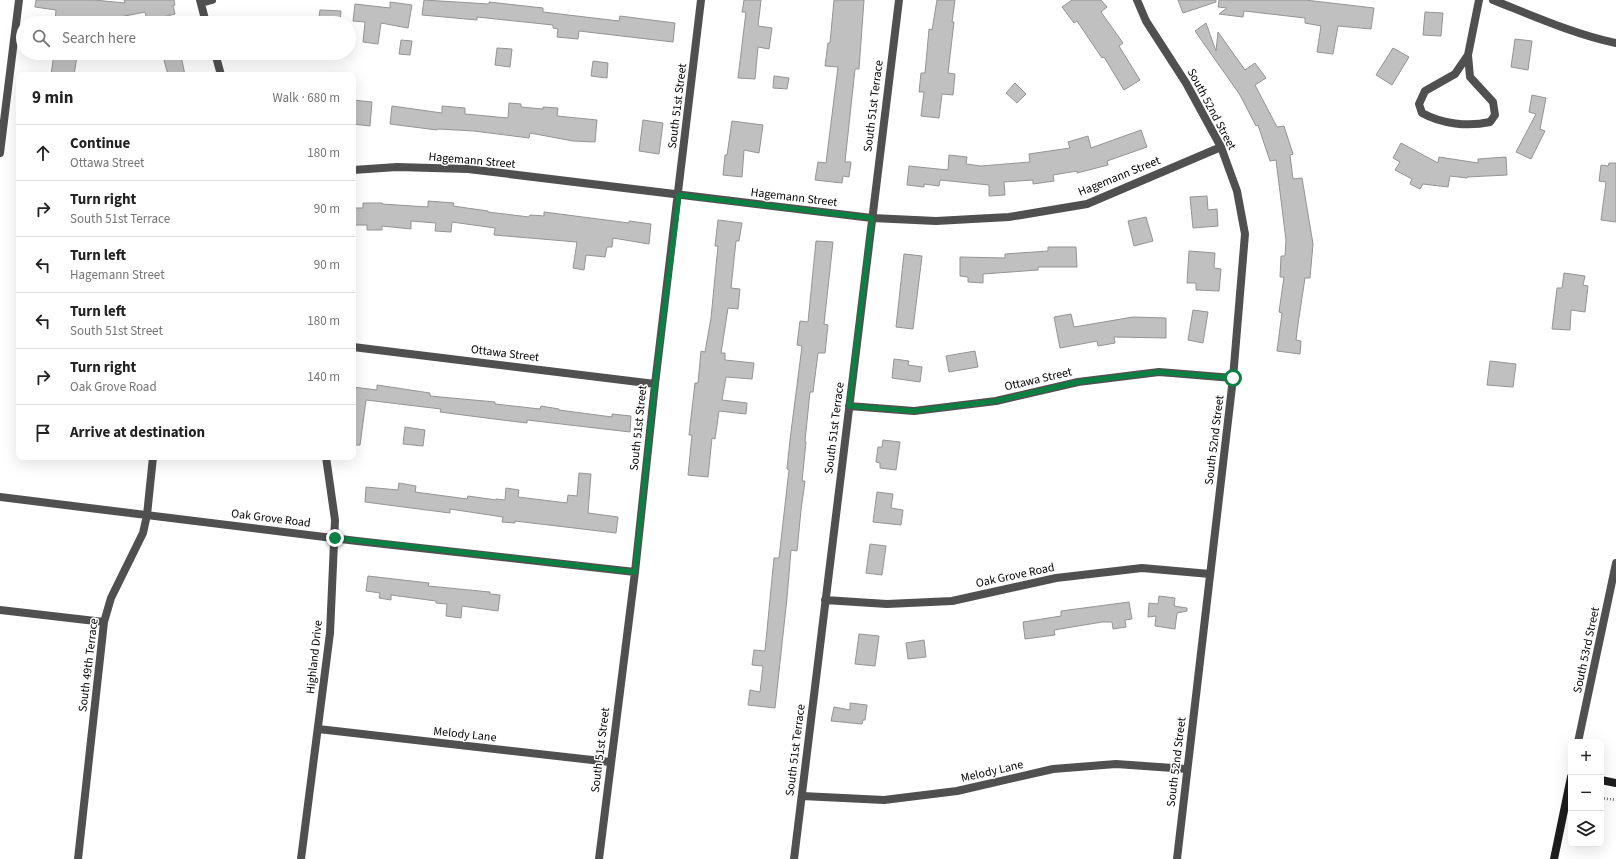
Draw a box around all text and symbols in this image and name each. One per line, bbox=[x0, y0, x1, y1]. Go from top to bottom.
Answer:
search box bbox=[16, 16, 356, 60]
icon: search bbox=[30, 27, 52, 49]
text: Search here bbox=[62, 28, 136, 49]
street label: South 51st Terrace bbox=[859, 59, 888, 153]
street label: South 51st Street bbox=[664, 63, 691, 150]
street label: South 52nd Street bbox=[1183, 65, 1240, 153]
text: 9 min bbox=[32, 86, 73, 110]
text: Walk · 680 m bbox=[272, 89, 340, 107]
text: Continue bbox=[70, 133, 130, 154]
icon: ahead bbox=[32, 142, 54, 164]
text: 180 m bbox=[307, 144, 340, 162]
street label: Hagemann Street bbox=[428, 148, 516, 173]
street label: Hagemann Street bbox=[1076, 152, 1163, 201]
text: Ottawa Street bbox=[70, 154, 144, 172]
street label: Hagemann Street bbox=[750, 184, 838, 211]
text: Turn right bbox=[70, 189, 136, 210]
icon: right bbox=[32, 198, 54, 220]
text: 90 m bbox=[314, 200, 340, 218]
text: South 51st Terrace bbox=[70, 210, 170, 228]
text: Turn left bbox=[70, 245, 126, 266]
icon: left bbox=[32, 254, 54, 276]
text: 90 m bbox=[314, 256, 340, 274]
text: Hagemann Street bbox=[70, 266, 165, 284]
text: Turn left bbox=[70, 301, 126, 322]
icon: left bbox=[32, 310, 54, 332]
text: 180 m bbox=[307, 312, 340, 330]
text: South 51st Street bbox=[70, 322, 163, 340]
street label: Ottawa Street bbox=[470, 341, 540, 366]
text: Turn right bbox=[70, 357, 136, 378]
street label: Ottawa Street bbox=[1003, 363, 1073, 395]
icon: right bbox=[32, 366, 54, 388]
text: 140 m bbox=[307, 368, 340, 386]
route start bbox=[1224, 369, 1242, 387]
text: Oak Grove Road bbox=[70, 378, 157, 396]
street label: South 51st Terrace bbox=[820, 381, 849, 475]
street label: South 51st Street bbox=[626, 385, 651, 472]
street label: South 52nd Street bbox=[1201, 394, 1228, 486]
icon: arrive bbox=[32, 422, 54, 444]
text: Arrive at destination bbox=[70, 422, 205, 443]
street label: Oak Grove Road bbox=[230, 505, 312, 532]
route end bbox=[326, 529, 344, 547]
street label: Oak Grove Road bbox=[974, 559, 1056, 592]
street label: South 53rd Street bbox=[1569, 606, 1604, 695]
street label: South 49th Terrace bbox=[74, 617, 103, 713]
street label: Highland Drive bbox=[302, 619, 327, 695]
street label: South 51st Terrace bbox=[781, 703, 810, 797]
street label: South 51st Street bbox=[587, 707, 614, 794]
street label: South 52nd Street bbox=[1163, 716, 1190, 808]
street label: Melody Lane bbox=[433, 723, 497, 746]
map controls bbox=[1568, 739, 1604, 847]
button: + bbox=[1568, 739, 1604, 775]
street label: Melody Lane bbox=[959, 756, 1025, 787]
button: − bbox=[1568, 775, 1604, 811]
button: layers bbox=[1568, 811, 1604, 847]

